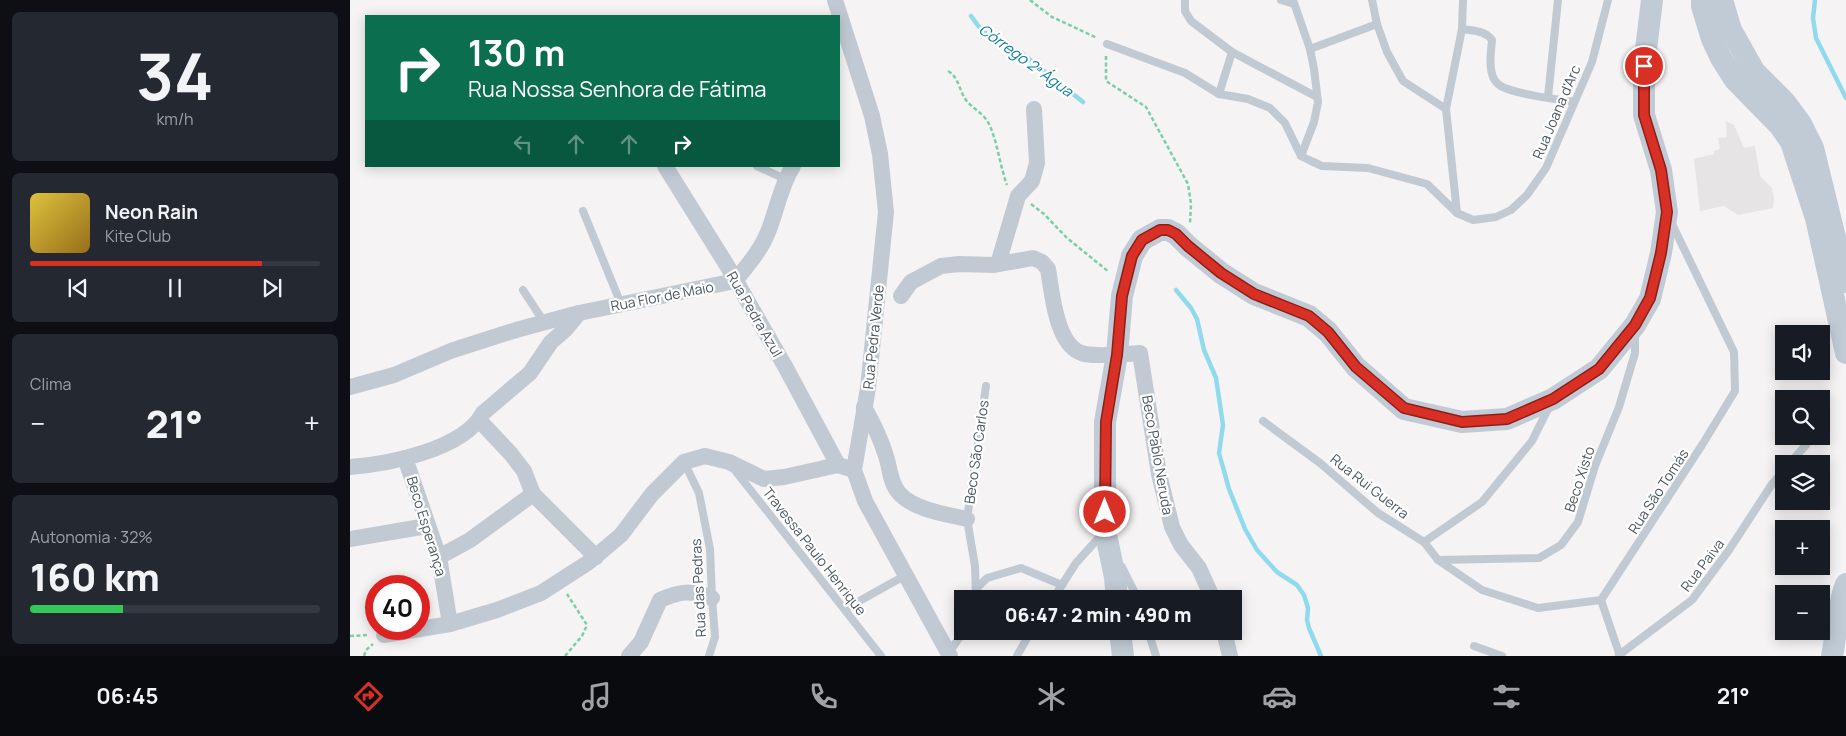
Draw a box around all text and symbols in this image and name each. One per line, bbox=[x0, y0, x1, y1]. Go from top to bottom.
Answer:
water label: Córrego 2ª Água bbox=[975, 19, 1078, 102]
text: 130 m bbox=[468, 29, 565, 77]
text: 34 bbox=[136, 31, 214, 120]
icon: right bbox=[385, 35, 450, 100]
pin bbox=[1623, 45, 1665, 87]
icon: arrive bbox=[1630, 52, 1658, 80]
street label: Rua Joana d'Arc bbox=[1528, 62, 1584, 162]
text: Rua Nossa Senhora de Fátima bbox=[468, 74, 767, 104]
text: km/h bbox=[156, 108, 194, 130]
icon: left bbox=[509, 130, 537, 158]
icon: ahead bbox=[562, 130, 590, 158]
icon: ahead bbox=[615, 130, 643, 158]
icon: right bbox=[668, 130, 696, 158]
text: Neon Rain bbox=[105, 199, 198, 225]
text: Kite Club bbox=[105, 225, 171, 247]
street label: Rua Pedra Azul bbox=[723, 268, 787, 360]
icon: previous bbox=[64, 274, 92, 302]
icon: pause bbox=[161, 274, 189, 302]
icon: next bbox=[258, 274, 286, 302]
street label: Rua Flor de Maio bbox=[609, 277, 715, 315]
street label: Rua Pedra Verde bbox=[858, 284, 888, 390]
map controls bbox=[1775, 325, 1830, 640]
button: sound bbox=[1775, 325, 1830, 380]
text: Clima bbox=[30, 373, 71, 395]
button: search bbox=[1775, 390, 1830, 445]
street label: Beco Pablo Neruda bbox=[1138, 394, 1178, 516]
text: 21° bbox=[146, 397, 203, 449]
street label: Beco São Carlos bbox=[959, 399, 993, 505]
text: − bbox=[30, 404, 45, 442]
text: + bbox=[304, 404, 320, 442]
street label: Beco Xisto bbox=[1559, 444, 1599, 514]
street label: Rua São Tomás bbox=[1623, 445, 1693, 537]
street label: Rua Rui Guerra bbox=[1327, 449, 1413, 523]
button: layers bbox=[1775, 455, 1830, 510]
street label: Beco Esperança bbox=[403, 474, 451, 578]
street label: Travessa Paulo Henrique bbox=[759, 483, 871, 619]
position arrow bbox=[1078, 485, 1130, 537]
button: + bbox=[1775, 520, 1830, 575]
text: Autonomia · 32% bbox=[30, 526, 153, 548]
street label: Rua Paiva bbox=[1676, 535, 1728, 595]
street label: Rua das Pedras bbox=[686, 538, 710, 638]
text: 160 km bbox=[30, 550, 160, 602]
speed limit sign: 40 bbox=[365, 575, 430, 640]
button: − bbox=[1775, 585, 1830, 640]
text: 06:47 · 2 min · 490 m bbox=[1005, 602, 1191, 628]
icon: directions bbox=[351, 679, 386, 714]
icon: music bbox=[579, 679, 614, 714]
icon: phone bbox=[806, 679, 841, 714]
icon: climate bbox=[1034, 679, 1069, 714]
icon: car bbox=[1262, 679, 1297, 714]
icon: filters bbox=[1489, 679, 1524, 714]
text: 06:45 bbox=[96, 681, 158, 711]
text: 21° bbox=[1717, 681, 1750, 711]

